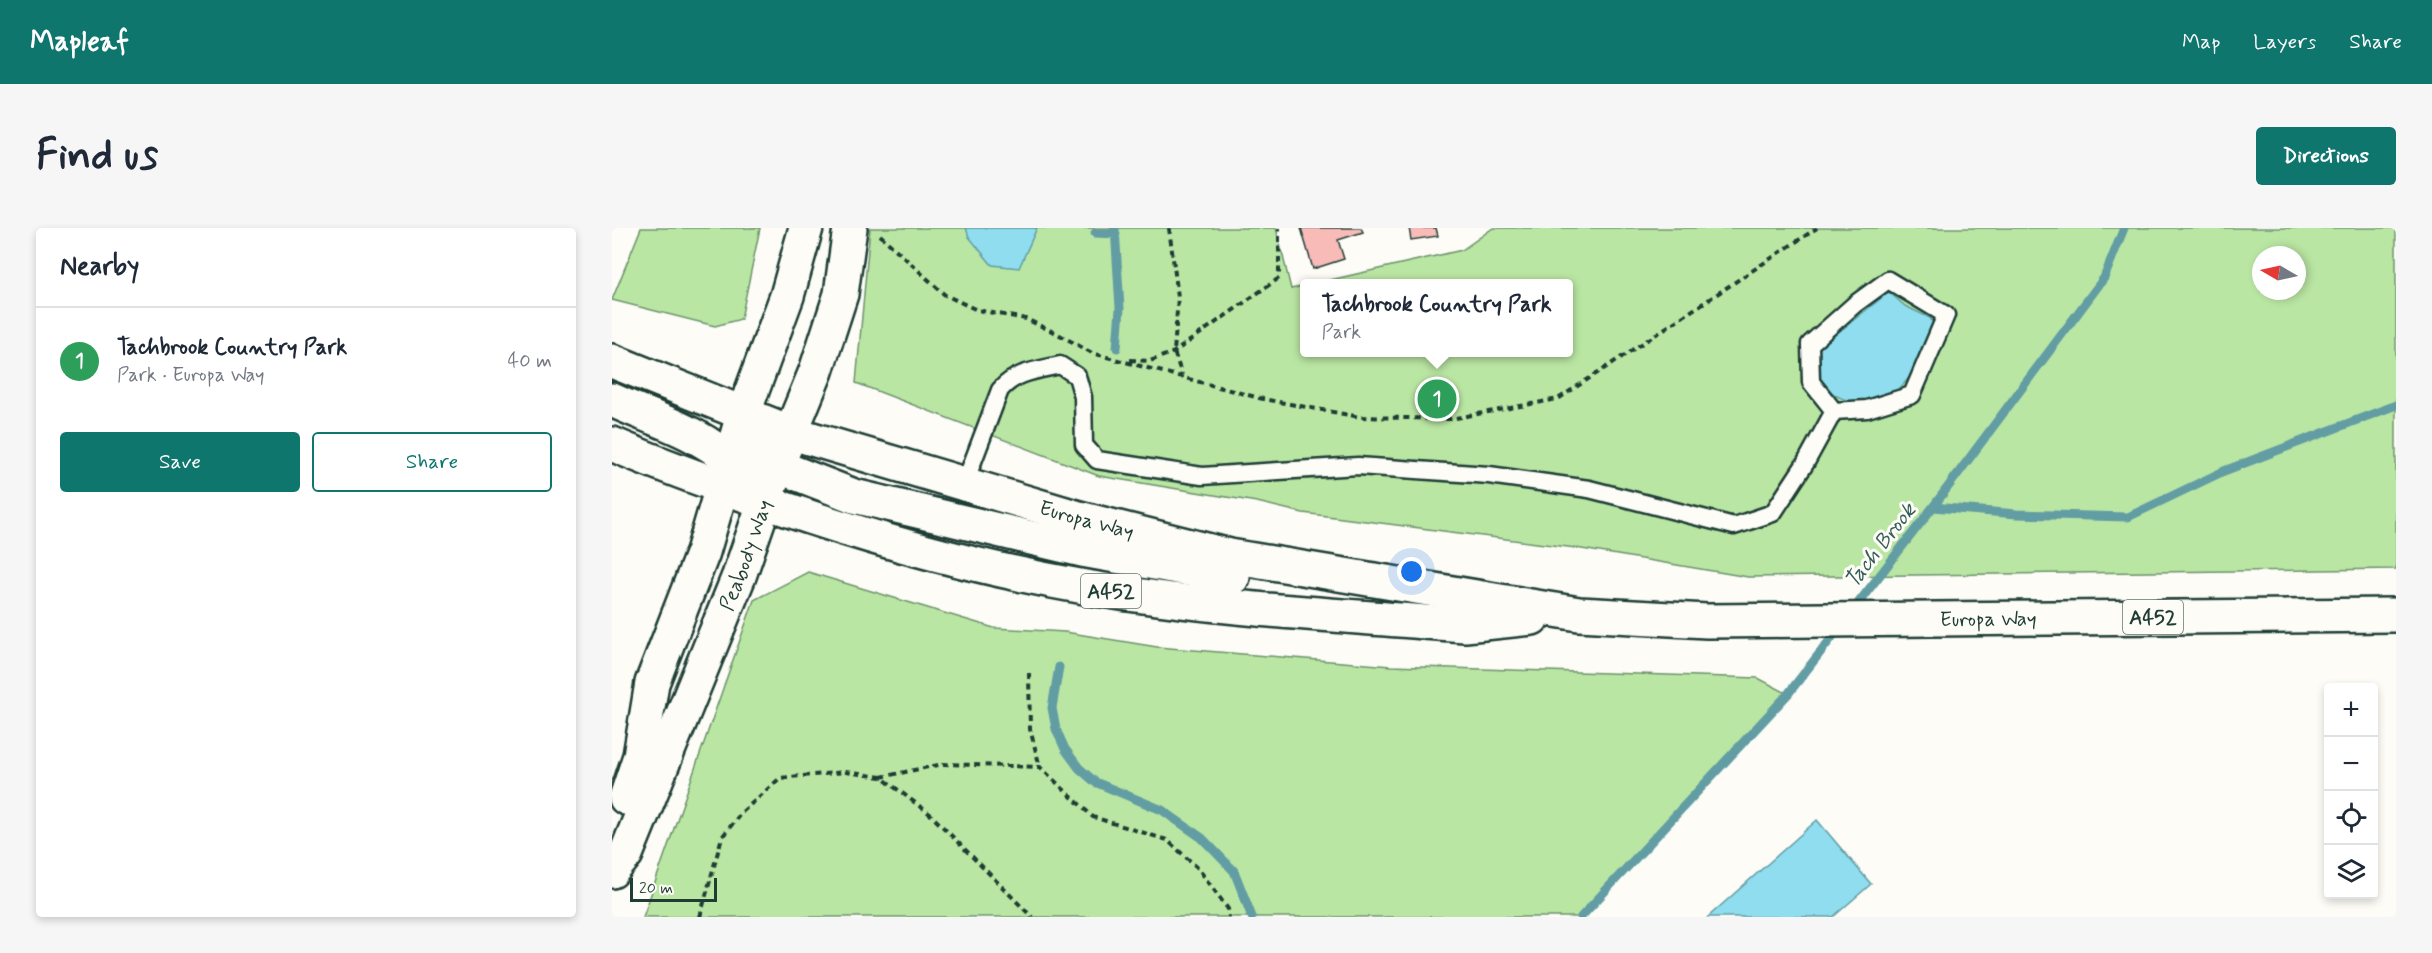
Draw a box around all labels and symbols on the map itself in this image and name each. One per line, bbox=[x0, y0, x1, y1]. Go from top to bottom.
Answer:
north arrow bbox=[2252, 246, 2306, 300]
pin: 1 bbox=[1418, 376, 1456, 422]
street label: Europa Way bbox=[1036, 494, 1137, 546]
street label: Peabody Way bbox=[713, 496, 779, 615]
water label: Tach Brook bbox=[1839, 497, 1924, 594]
your location bbox=[1397, 557, 1426, 586]
road number: A452 bbox=[1081, 574, 1141, 608]
road number: A452 bbox=[2123, 600, 2183, 634]
street label: Europa Way bbox=[1939, 605, 2037, 634]
scale bar bbox=[630, 875, 717, 902]

